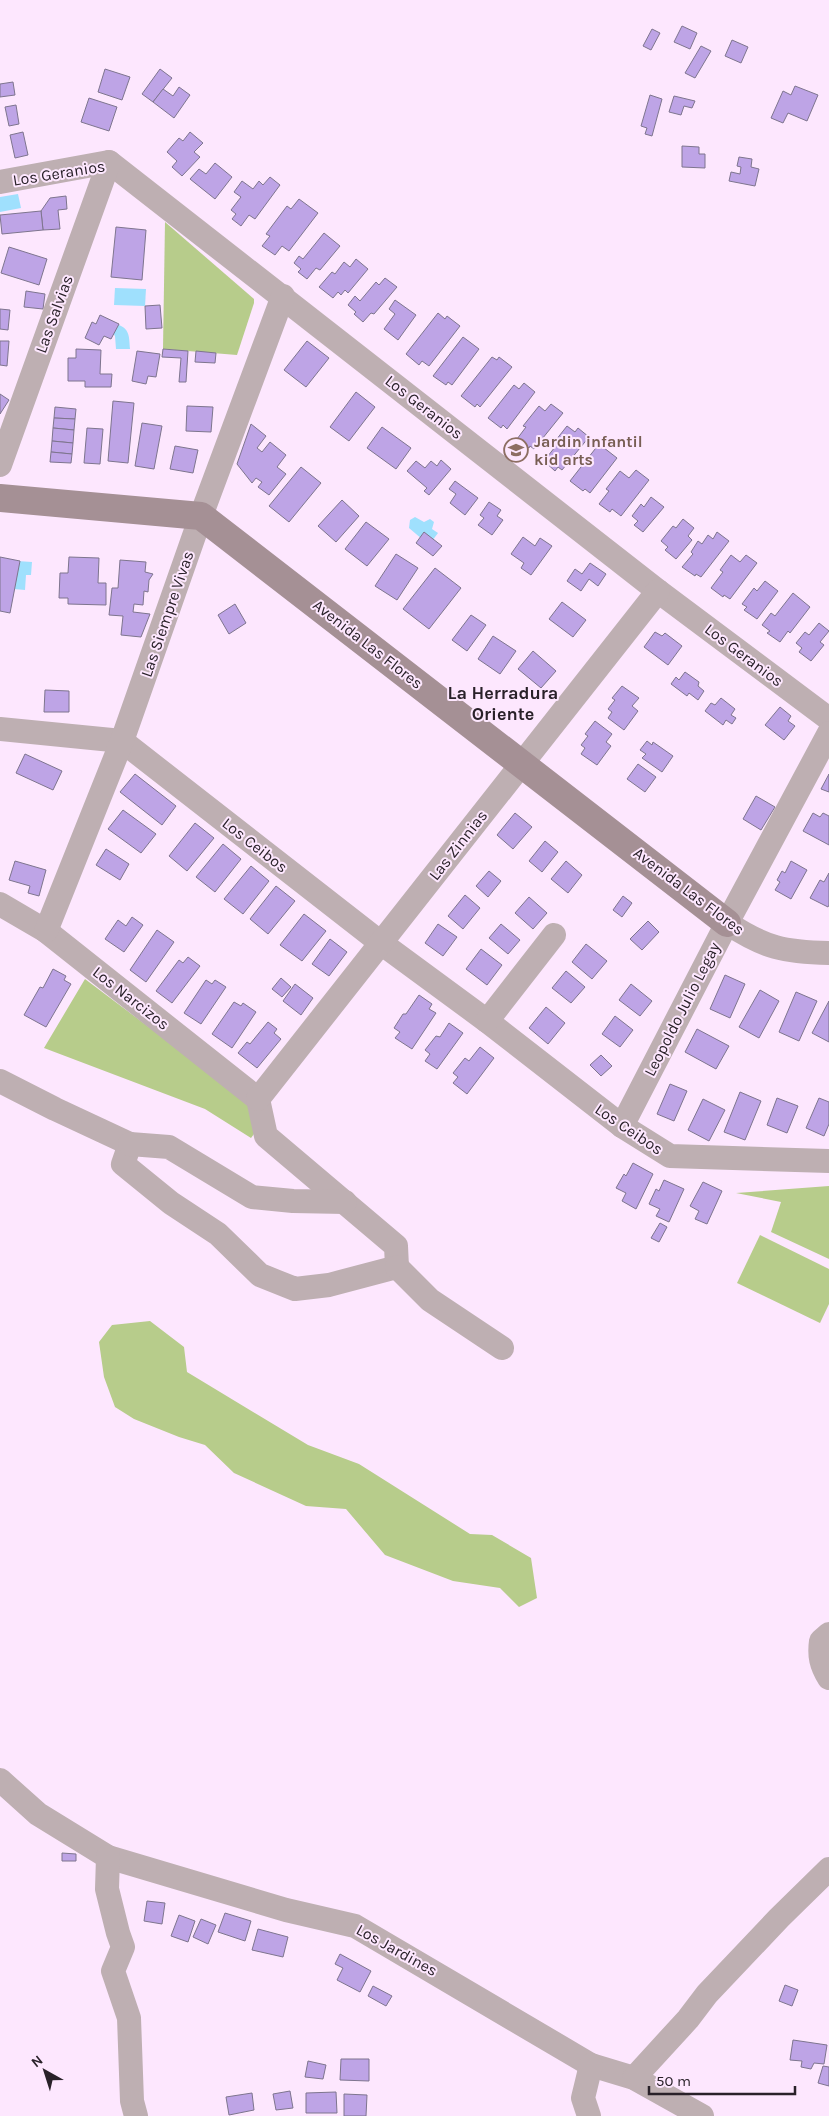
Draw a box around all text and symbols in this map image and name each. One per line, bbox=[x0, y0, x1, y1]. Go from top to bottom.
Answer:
street label: Los Geranios bbox=[12, 156, 106, 190]
street label: Las Salvias bbox=[31, 272, 77, 356]
street label: Los Geranios bbox=[381, 371, 467, 443]
place label: Jardin infantil kid arts bbox=[534, 432, 643, 469]
school or university icon: Jardin infantil kid arts bbox=[503, 437, 529, 463]
street label: Las Siempre Vivas bbox=[136, 548, 198, 680]
street label: Avenida Las Flores bbox=[309, 595, 427, 693]
street label: Los Geranios bbox=[701, 619, 787, 691]
district label: La Herradura Oriente bbox=[448, 682, 558, 725]
street label: Las Zinnias bbox=[425, 806, 491, 884]
street label: Los Ceibos bbox=[218, 814, 292, 876]
street label: Avenida Las Flores bbox=[630, 843, 748, 939]
street label: Leopoldo Julio Legay bbox=[640, 938, 724, 1079]
street label: Los Narcizos bbox=[89, 962, 173, 1034]
street label: Los Ceibos bbox=[591, 1099, 667, 1159]
street label: Los Jardines bbox=[353, 1920, 441, 1980]
north arrow bbox=[20, 2046, 70, 2096]
text: N bbox=[28, 2052, 46, 2071]
scale bar bbox=[649, 2064, 795, 2096]
text: 50 m bbox=[656, 2072, 691, 2090]

